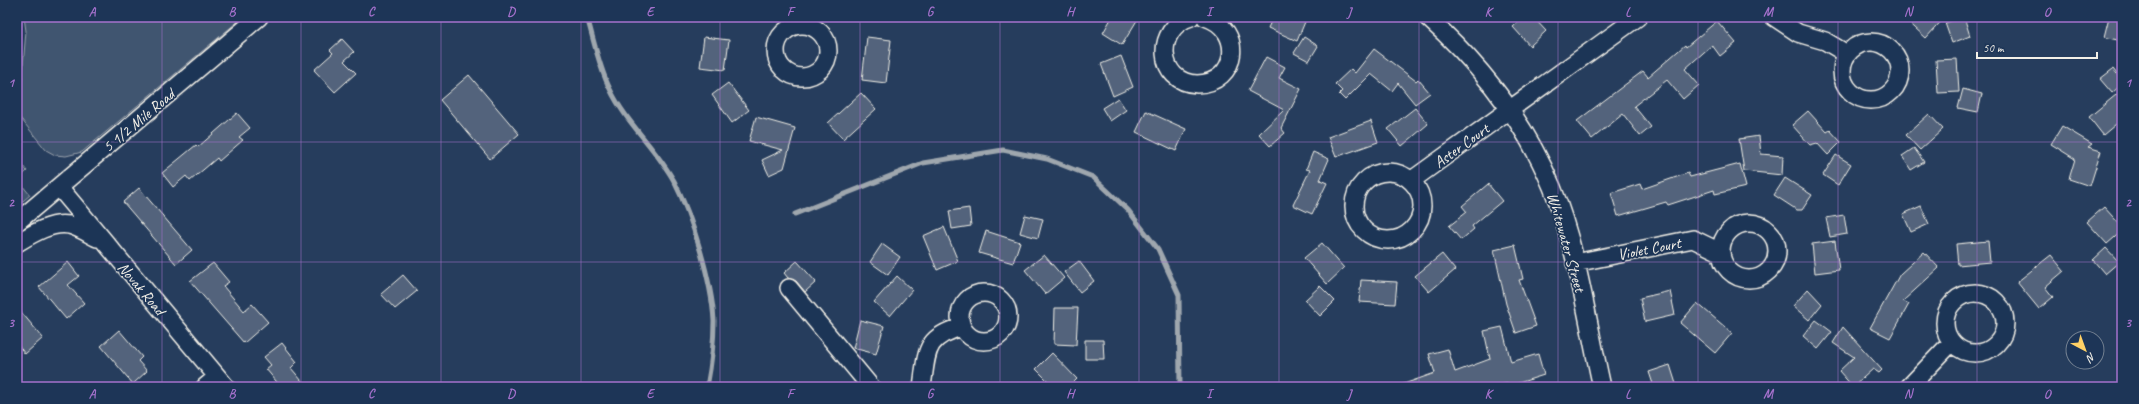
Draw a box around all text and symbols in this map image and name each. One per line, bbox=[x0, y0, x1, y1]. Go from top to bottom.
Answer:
text: A bbox=[89, 4, 97, 20]
text: B bbox=[229, 4, 237, 20]
text: C bbox=[368, 4, 376, 20]
text: D bbox=[507, 4, 516, 20]
text: E bbox=[647, 4, 656, 20]
text: F bbox=[787, 4, 796, 20]
text: G bbox=[927, 4, 935, 20]
text: H bbox=[1066, 4, 1076, 20]
text: I bbox=[1206, 4, 1215, 20]
text: J bbox=[1346, 4, 1353, 20]
text: K bbox=[1485, 4, 1495, 20]
text: L bbox=[1625, 4, 1632, 20]
text: M bbox=[1763, 4, 1774, 20]
text: N bbox=[1904, 4, 1915, 20]
text: O bbox=[2044, 4, 2053, 20]
scale bar bbox=[1977, 34, 2097, 60]
text: 50 m bbox=[1983, 40, 2005, 56]
text: 1 bbox=[8, 75, 16, 91]
text: 1 bbox=[2125, 75, 2133, 91]
street label: 5 1/2 Mile Road bbox=[99, 83, 181, 157]
street label: Aster Court bbox=[1430, 118, 1495, 173]
street label: Whitewater Street bbox=[1542, 190, 1590, 296]
text: 2 bbox=[8, 195, 15, 211]
text: 2 bbox=[2125, 195, 2132, 211]
street label: Violet Court bbox=[1616, 233, 1684, 265]
street label: Novak Road bbox=[113, 258, 171, 322]
text: 3 bbox=[8, 315, 15, 331]
text: 3 bbox=[2125, 315, 2132, 331]
north arrow bbox=[2065, 330, 2105, 370]
text: N bbox=[2083, 350, 2099, 366]
text: A bbox=[89, 386, 97, 402]
text: B bbox=[229, 386, 237, 402]
text: C bbox=[368, 386, 376, 402]
text: D bbox=[507, 386, 516, 402]
text: E bbox=[647, 386, 656, 402]
text: F bbox=[787, 386, 796, 402]
text: G bbox=[927, 386, 935, 402]
text: H bbox=[1066, 386, 1076, 402]
text: I bbox=[1206, 386, 1215, 402]
text: J bbox=[1346, 386, 1353, 402]
text: K bbox=[1485, 386, 1495, 402]
text: L bbox=[1625, 386, 1632, 402]
text: M bbox=[1763, 386, 1774, 402]
text: N bbox=[1904, 386, 1915, 402]
text: O bbox=[2044, 386, 2053, 402]

